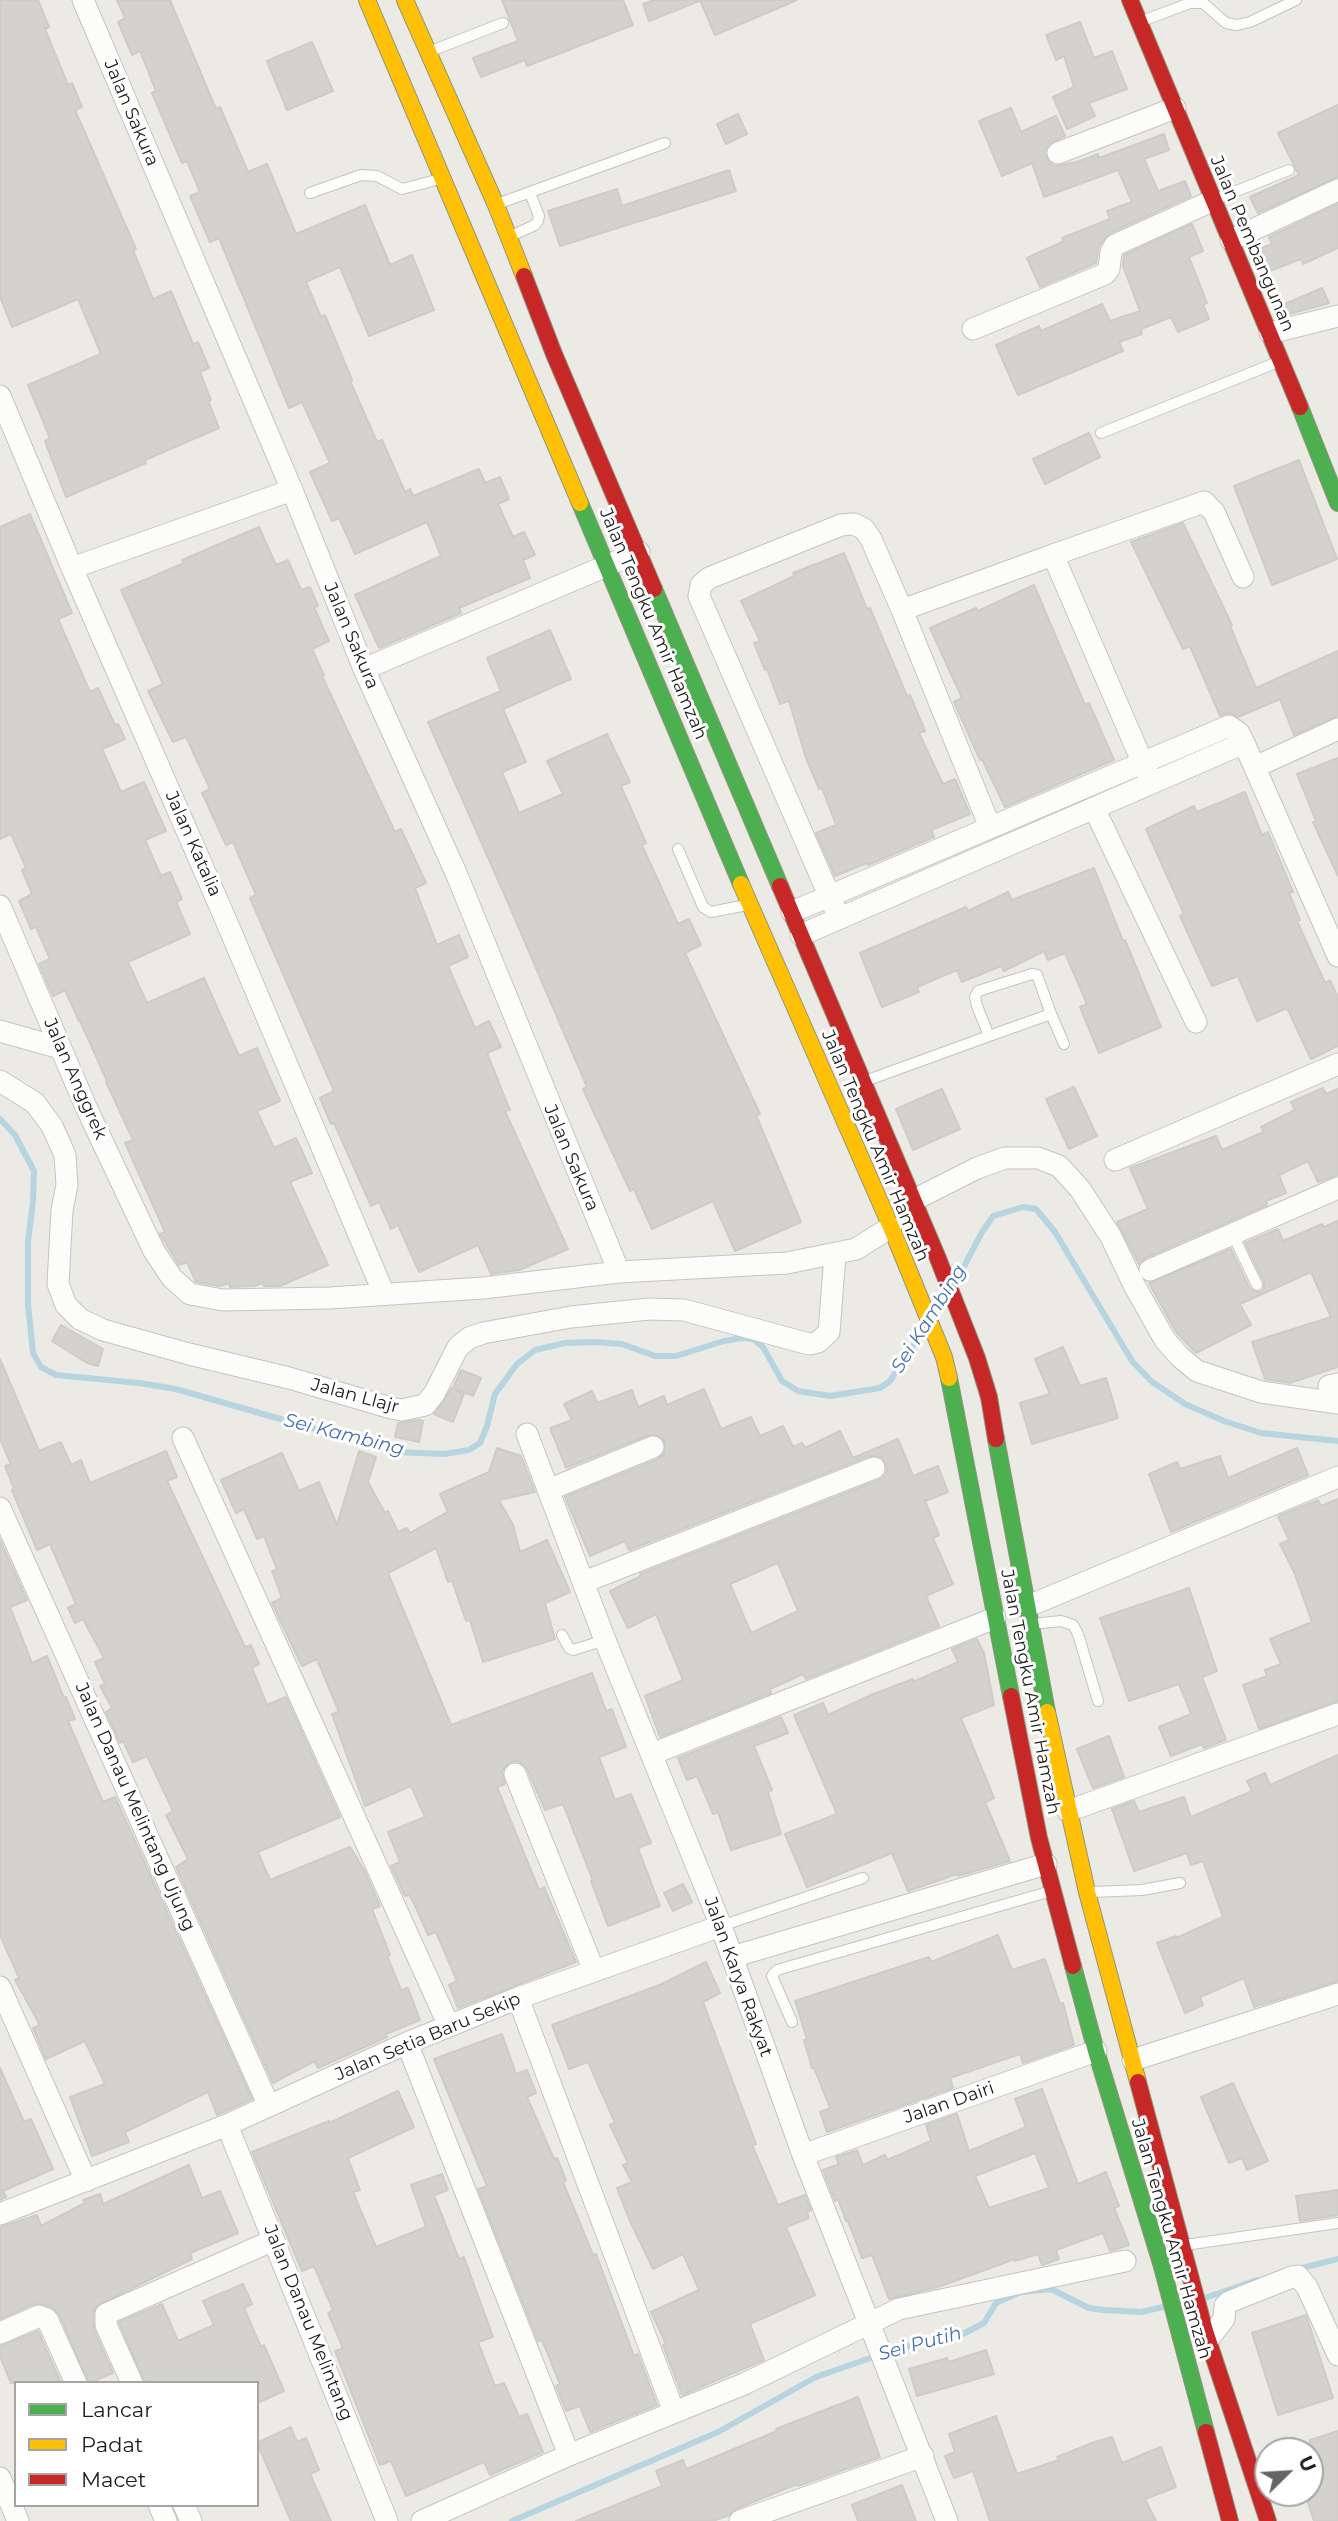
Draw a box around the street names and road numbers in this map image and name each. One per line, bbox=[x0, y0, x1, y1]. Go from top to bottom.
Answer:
street label: Jalan Sakura bbox=[99, 57, 163, 169]
street label: Jalan Pembangunan bbox=[1205, 153, 1299, 335]
street label: Jalan Tengku Amir Hamzah bbox=[594, 505, 712, 743]
street label: Jalan Sakura bbox=[319, 580, 383, 692]
street label: Jalan Katalia bbox=[160, 788, 226, 900]
street label: Jalan Anggrek bbox=[39, 1015, 111, 1143]
street label: Jalan Tengku Amir Hamzah bbox=[816, 1027, 934, 1265]
street label: Jalan Sakura bbox=[539, 1102, 603, 1214]
street label: Jalan Llajr bbox=[309, 1374, 401, 1418]
street label: Jalan Tengku Amir Hamzah bbox=[996, 1568, 1064, 1816]
street label: Jalan Danau Melintang Ujung bbox=[70, 1680, 200, 1934]
street label: Jalan Karya Rakyat bbox=[699, 1894, 777, 2060]
street label: Jalan Setia Baru Sekip bbox=[332, 1988, 524, 2086]
street label: Jalan Dairi bbox=[901, 2077, 997, 2129]
street label: Jalan Tengku Amir Hamzah bbox=[1126, 2116, 1216, 2362]
street label: Jalan Danau Melintang bbox=[259, 2222, 357, 2424]

